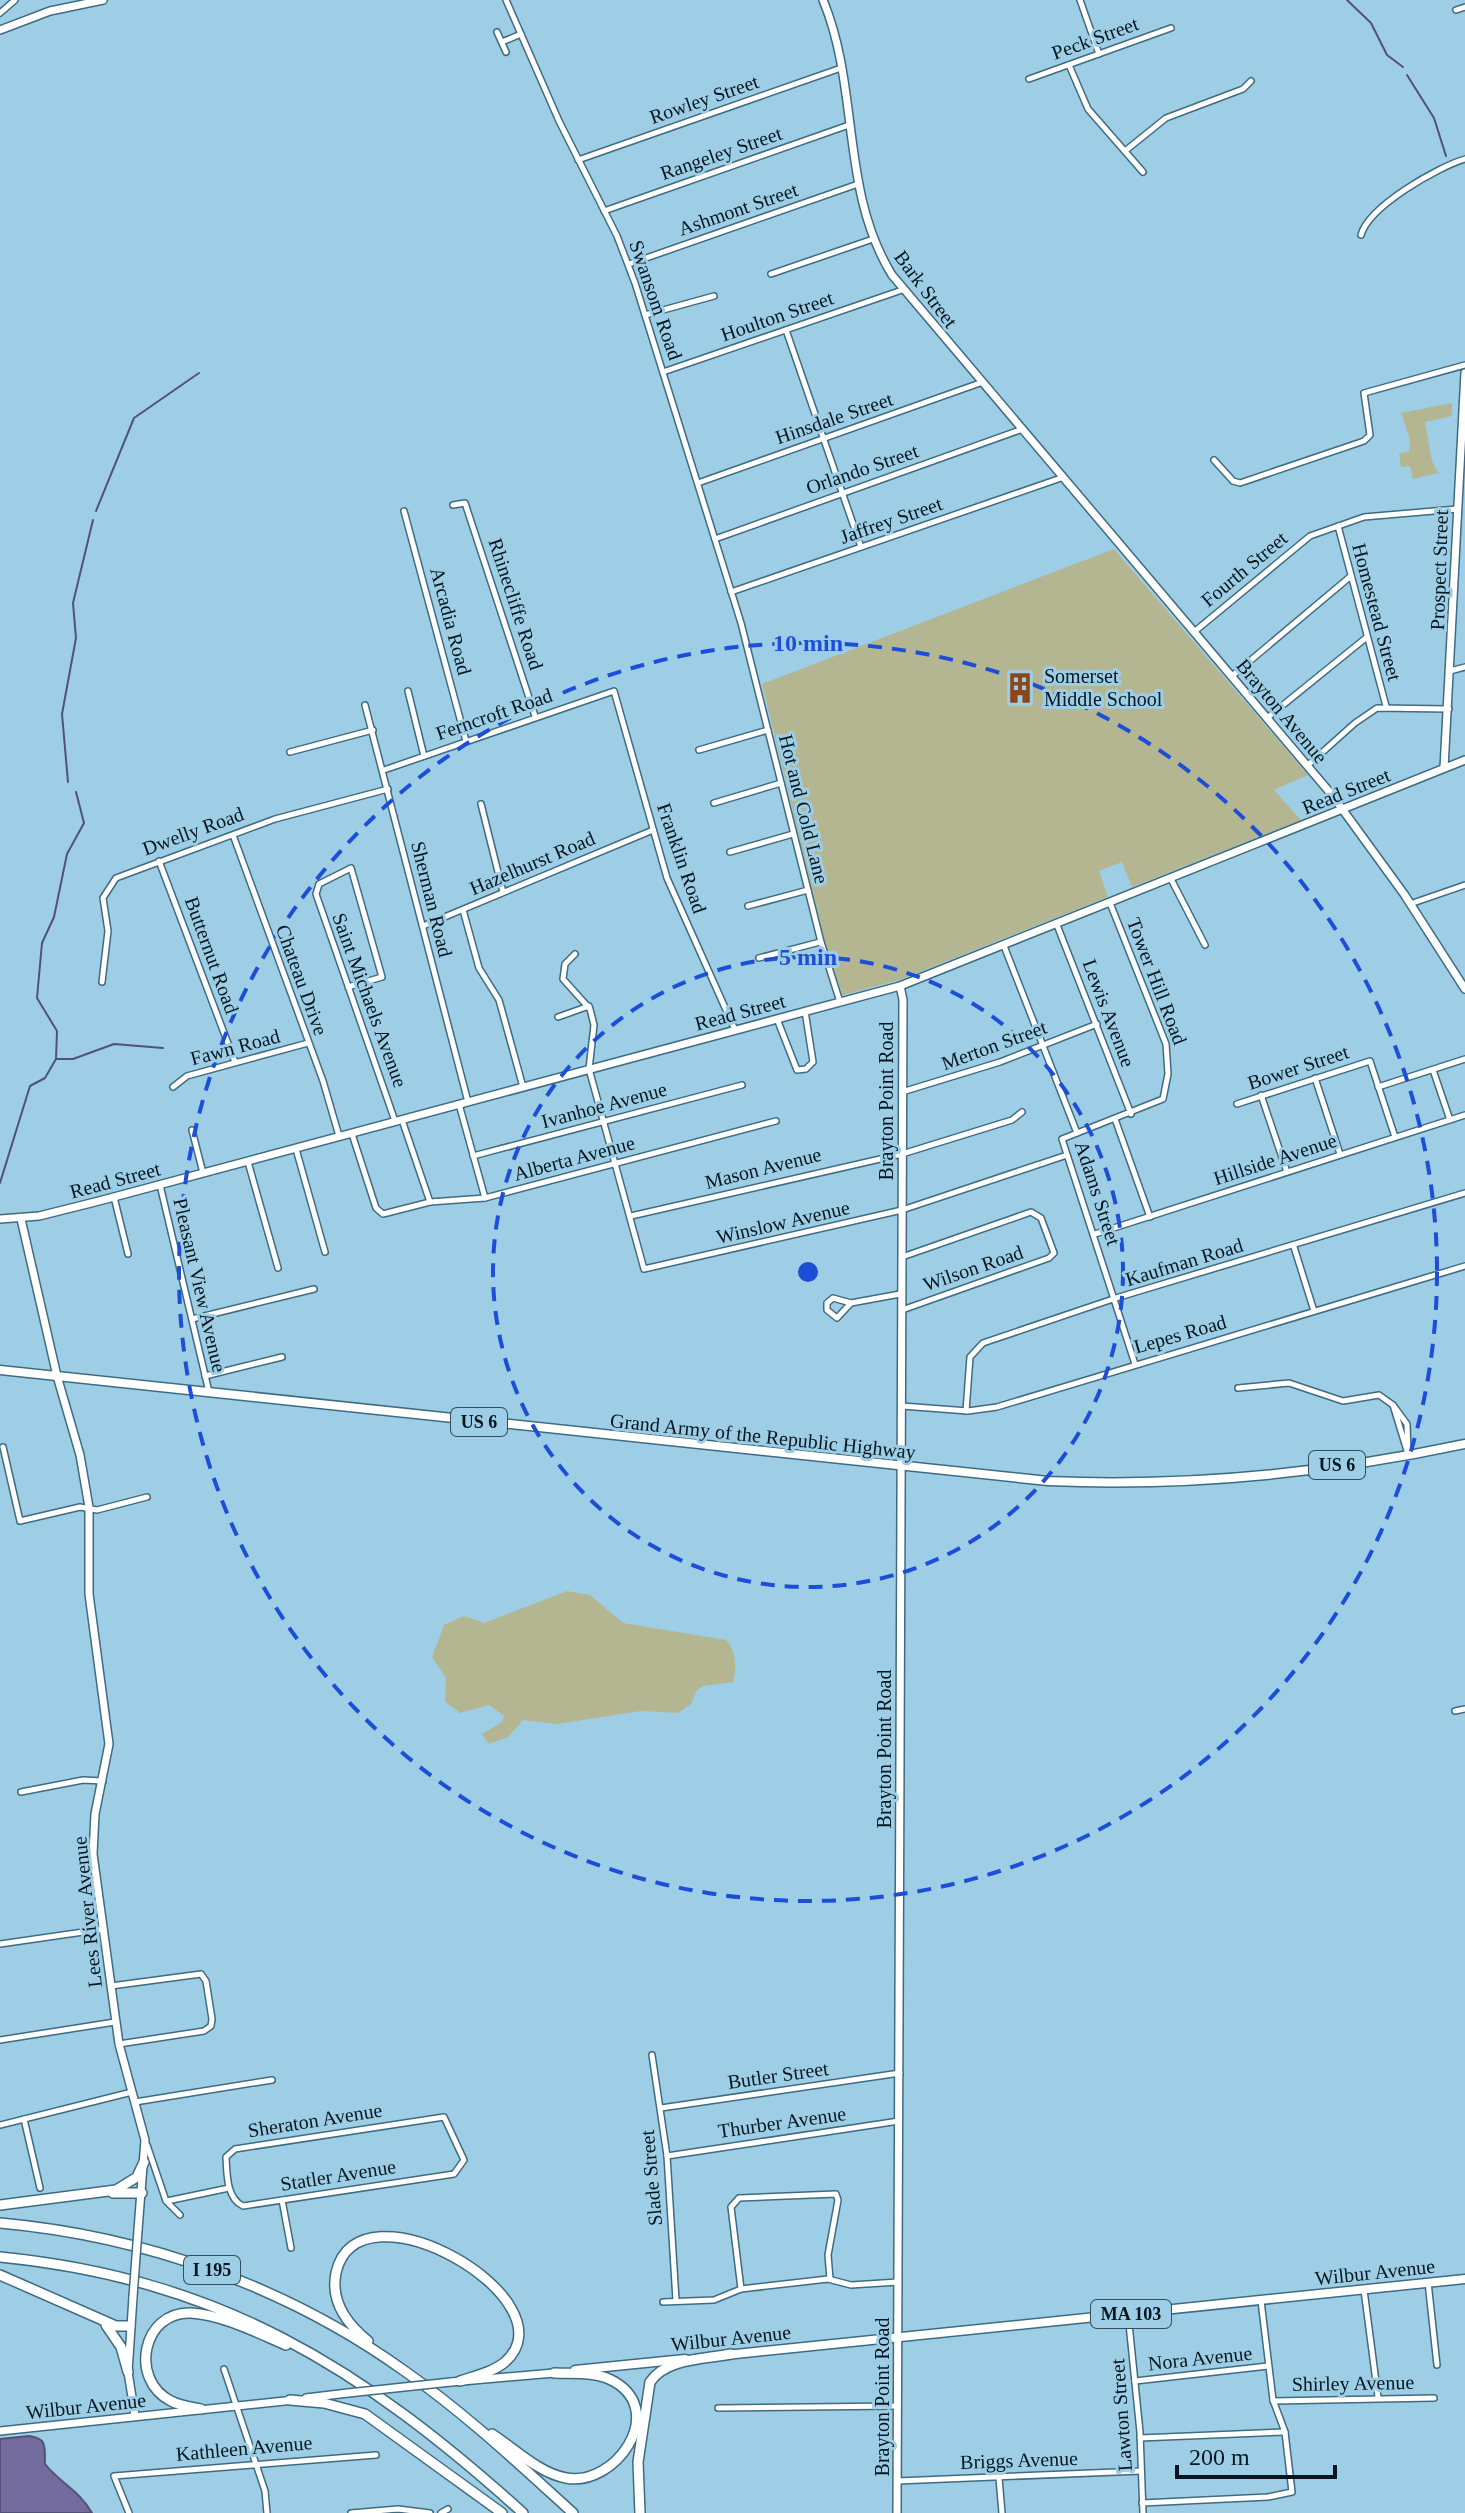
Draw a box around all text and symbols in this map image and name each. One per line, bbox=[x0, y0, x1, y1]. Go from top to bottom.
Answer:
street label: Peck Street bbox=[1049, 12, 1142, 64]
street label: Rowley Street bbox=[647, 70, 762, 129]
street label: Rangeley Street bbox=[657, 122, 785, 185]
street label: Ashmont Street bbox=[675, 178, 801, 240]
street label: Swansom Road bbox=[625, 237, 687, 363]
street label: Bark Street bbox=[890, 246, 962, 332]
street label: Houlton Street bbox=[718, 286, 836, 345]
street label: Hinsdale Street bbox=[772, 387, 896, 448]
street label: Orlando Street bbox=[803, 439, 921, 498]
street label: Jaffrey Street bbox=[837, 492, 946, 549]
street label: Prospect Street bbox=[1426, 509, 1453, 631]
street label: Fourth Street bbox=[1197, 527, 1292, 611]
street label: Rhinecliffe Road bbox=[484, 536, 548, 672]
street label: Homestead Street bbox=[1348, 541, 1406, 684]
street label: Arcadia Road bbox=[426, 565, 476, 677]
text: 10 min bbox=[773, 630, 843, 656]
street label: Brayton Avenue bbox=[1231, 655, 1332, 768]
place label: Somerset Middle School bbox=[1044, 665, 1163, 710]
building icon: Somerset Middle School bbox=[1003, 671, 1037, 705]
street label: Ferncroft Road bbox=[433, 684, 555, 744]
street label: Hot and Cold Lane bbox=[775, 732, 833, 886]
street label: Read Street bbox=[1299, 763, 1394, 819]
street label: Franklin Road bbox=[653, 800, 711, 916]
street label: Dwelly Road bbox=[139, 803, 247, 860]
street label: Hazelhurst Road bbox=[466, 827, 598, 899]
street label: Sherman Road bbox=[407, 839, 457, 959]
street label: Butternut Road bbox=[181, 894, 243, 1016]
street label: Saint Michaels Avenue bbox=[328, 910, 412, 1090]
street label: Tower Hill Road bbox=[1123, 914, 1191, 1048]
street label: Chateau Drive bbox=[272, 922, 332, 1038]
text: 5 min bbox=[779, 944, 837, 970]
street label: Lewis Avenue bbox=[1078, 956, 1140, 1070]
street label: Read Street bbox=[692, 989, 788, 1035]
street label: Merton Street bbox=[938, 1016, 1050, 1074]
street label: Brayton Point Road bbox=[875, 1022, 898, 1180]
street label: Fawn Road bbox=[188, 1025, 282, 1069]
street label: Bower Street bbox=[1245, 1040, 1352, 1094]
street label: Ivanhoe Avenue bbox=[539, 1078, 669, 1132]
street label: Hillside Avenue bbox=[1211, 1129, 1339, 1189]
street label: Alberta Avenue bbox=[511, 1131, 637, 1185]
street label: Adams Street bbox=[1071, 1138, 1125, 1248]
street label: Mason Avenue bbox=[703, 1143, 824, 1193]
street label: Read Street bbox=[67, 1157, 163, 1203]
street label: Pleasant View Avenue bbox=[169, 1196, 231, 1374]
street label: Winslow Avenue bbox=[714, 1196, 852, 1248]
street label: Kaufman Road bbox=[1123, 1234, 1245, 1290]
street label: Wilson Road bbox=[920, 1241, 1026, 1295]
centre of rings bbox=[794, 1258, 822, 1286]
street label: Lepes Road bbox=[1131, 1310, 1229, 1359]
road number: US 6 bbox=[451, 1408, 507, 1436]
street label: Grand Army of the Republic Highway bbox=[609, 1409, 917, 1464]
road number: US 6 bbox=[1309, 1451, 1365, 1479]
street label: Brayton Point Road bbox=[873, 1670, 896, 1828]
street label: Lees River Avenue bbox=[68, 1835, 106, 1989]
street label: Butler Street bbox=[726, 2057, 830, 2093]
street label: Sheraton Avenue bbox=[246, 2099, 384, 2141]
street label: Thurber Avenue bbox=[717, 2102, 848, 2142]
street label: Slade Street bbox=[636, 2129, 666, 2227]
street label: Statler Avenue bbox=[279, 2155, 398, 2195]
street label: Wilbur Avenue bbox=[1314, 2255, 1436, 2289]
road number: I 195 bbox=[184, 2256, 240, 2284]
road number: MA 103 bbox=[1091, 2300, 1171, 2328]
street label: Brayton Point Road bbox=[871, 2318, 894, 2476]
street label: Wilbur Avenue bbox=[670, 2321, 792, 2355]
street label: Nora Avenue bbox=[1147, 2342, 1253, 2374]
street label: Lawton Street bbox=[1106, 2358, 1136, 2472]
street label: Shirley Avenue bbox=[1292, 2371, 1415, 2396]
street label: Wilbur Avenue bbox=[25, 2389, 147, 2423]
scale bar bbox=[1177, 2429, 1335, 2479]
street label: Kathleen Avenue bbox=[175, 2431, 313, 2465]
text: 200 m bbox=[1189, 2444, 1250, 2470]
street label: Briggs Avenue bbox=[960, 2447, 1078, 2474]

